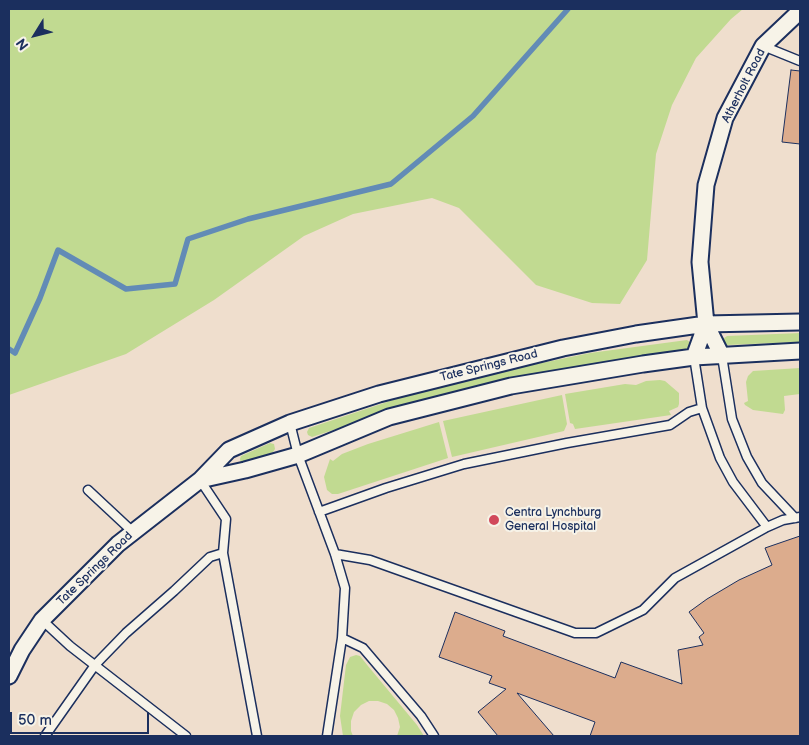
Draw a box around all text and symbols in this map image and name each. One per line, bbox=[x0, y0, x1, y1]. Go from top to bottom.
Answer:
north arrow bbox=[10, 10, 60, 60]
text: N bbox=[12, 35, 32, 53]
street label: Atherholt Road bbox=[719, 47, 769, 125]
street label: Tate Springs Road bbox=[439, 347, 539, 385]
place label: Centra Lynchburg General Hospital bbox=[505, 506, 601, 534]
marker: Centra Lynchburg General Hospital bbox=[487, 513, 501, 527]
street label: Tate Springs Road bbox=[54, 529, 136, 609]
scale bar bbox=[12, 702, 151, 734]
text: 50 m bbox=[18, 711, 52, 730]

